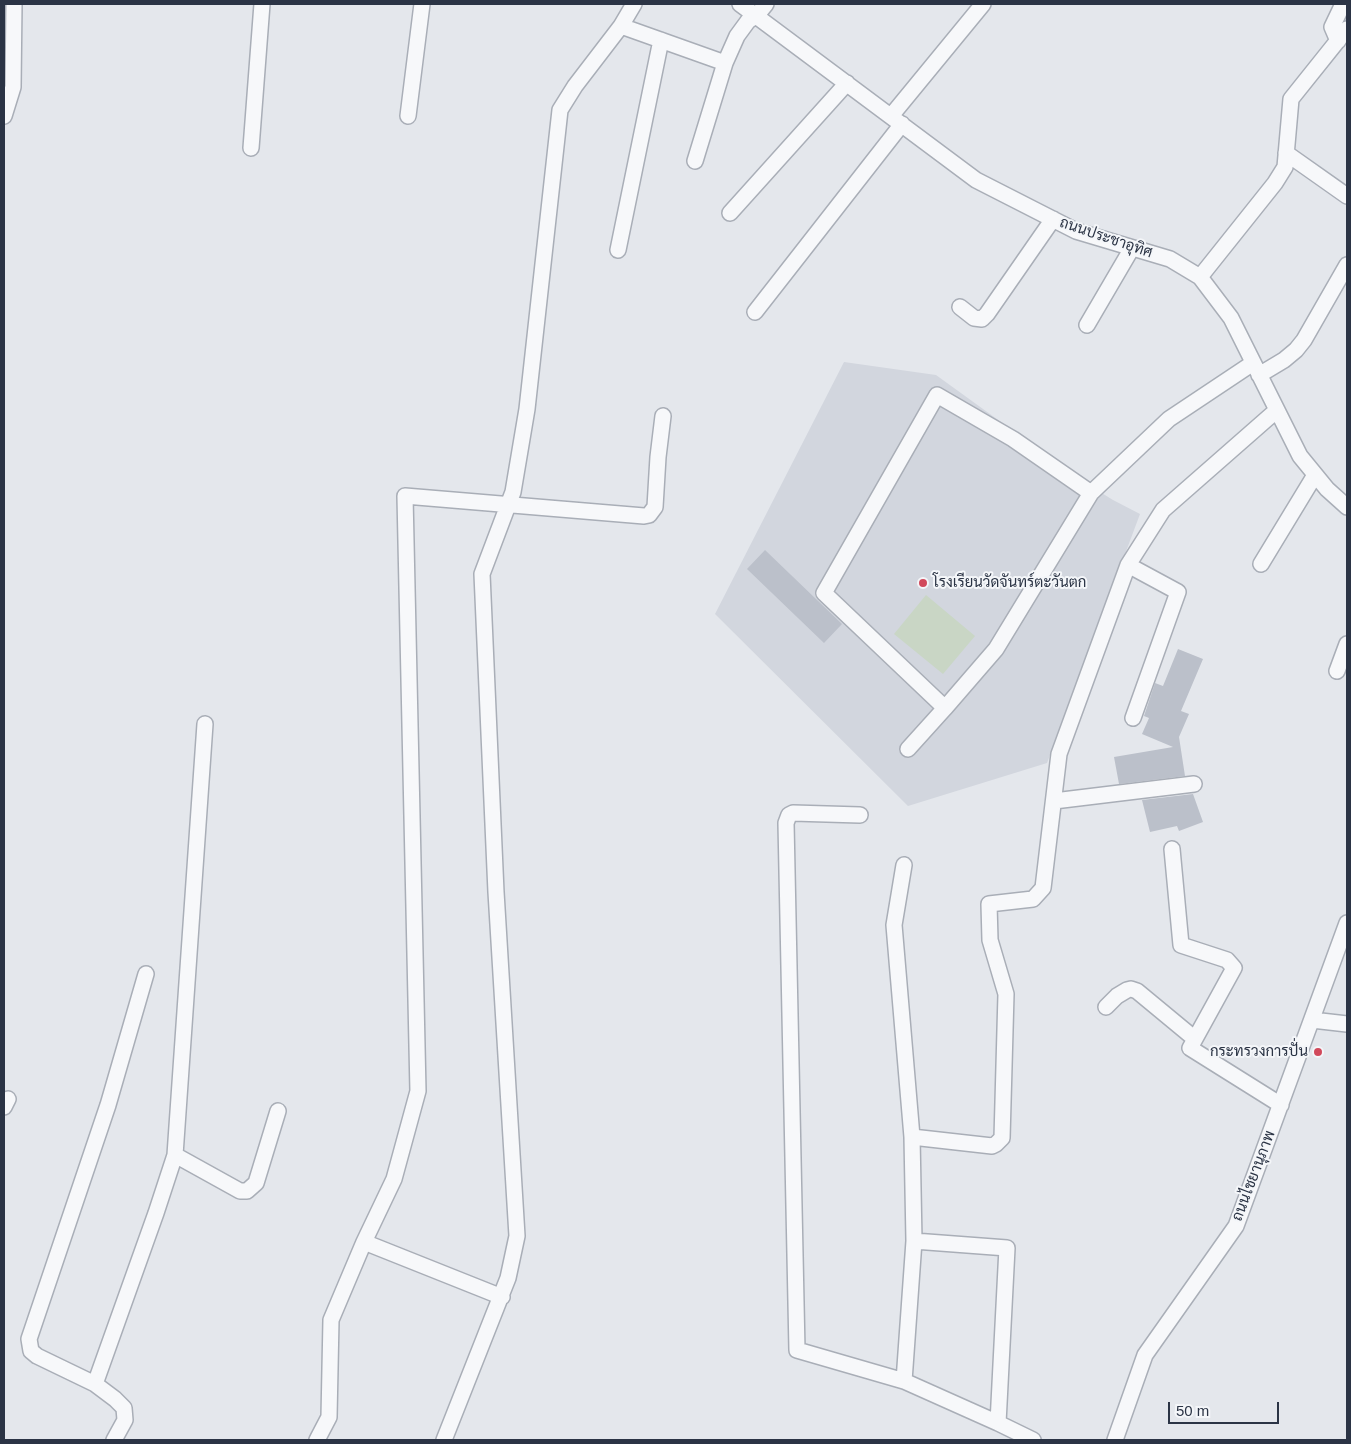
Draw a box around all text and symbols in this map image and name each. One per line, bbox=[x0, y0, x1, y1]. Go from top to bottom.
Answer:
street label: ถนนประชาอุทิศ bbox=[1057, 214, 1155, 262]
place label: โรงเรียนวัดจันทร์ตะวันตก bbox=[933, 574, 1086, 592]
marker: โรงเรียนวัดจันทร์ตะวันตก bbox=[917, 577, 929, 589]
place label: กระทรวงการปั่น bbox=[1210, 1043, 1308, 1061]
marker: กระทรวงการปั่น bbox=[1312, 1046, 1324, 1058]
street label: ถนนไชยานุภาพ bbox=[1228, 1128, 1280, 1224]
scale bar bbox=[1171, 1392, 1282, 1424]
text: 50 m bbox=[1176, 1402, 1209, 1419]

